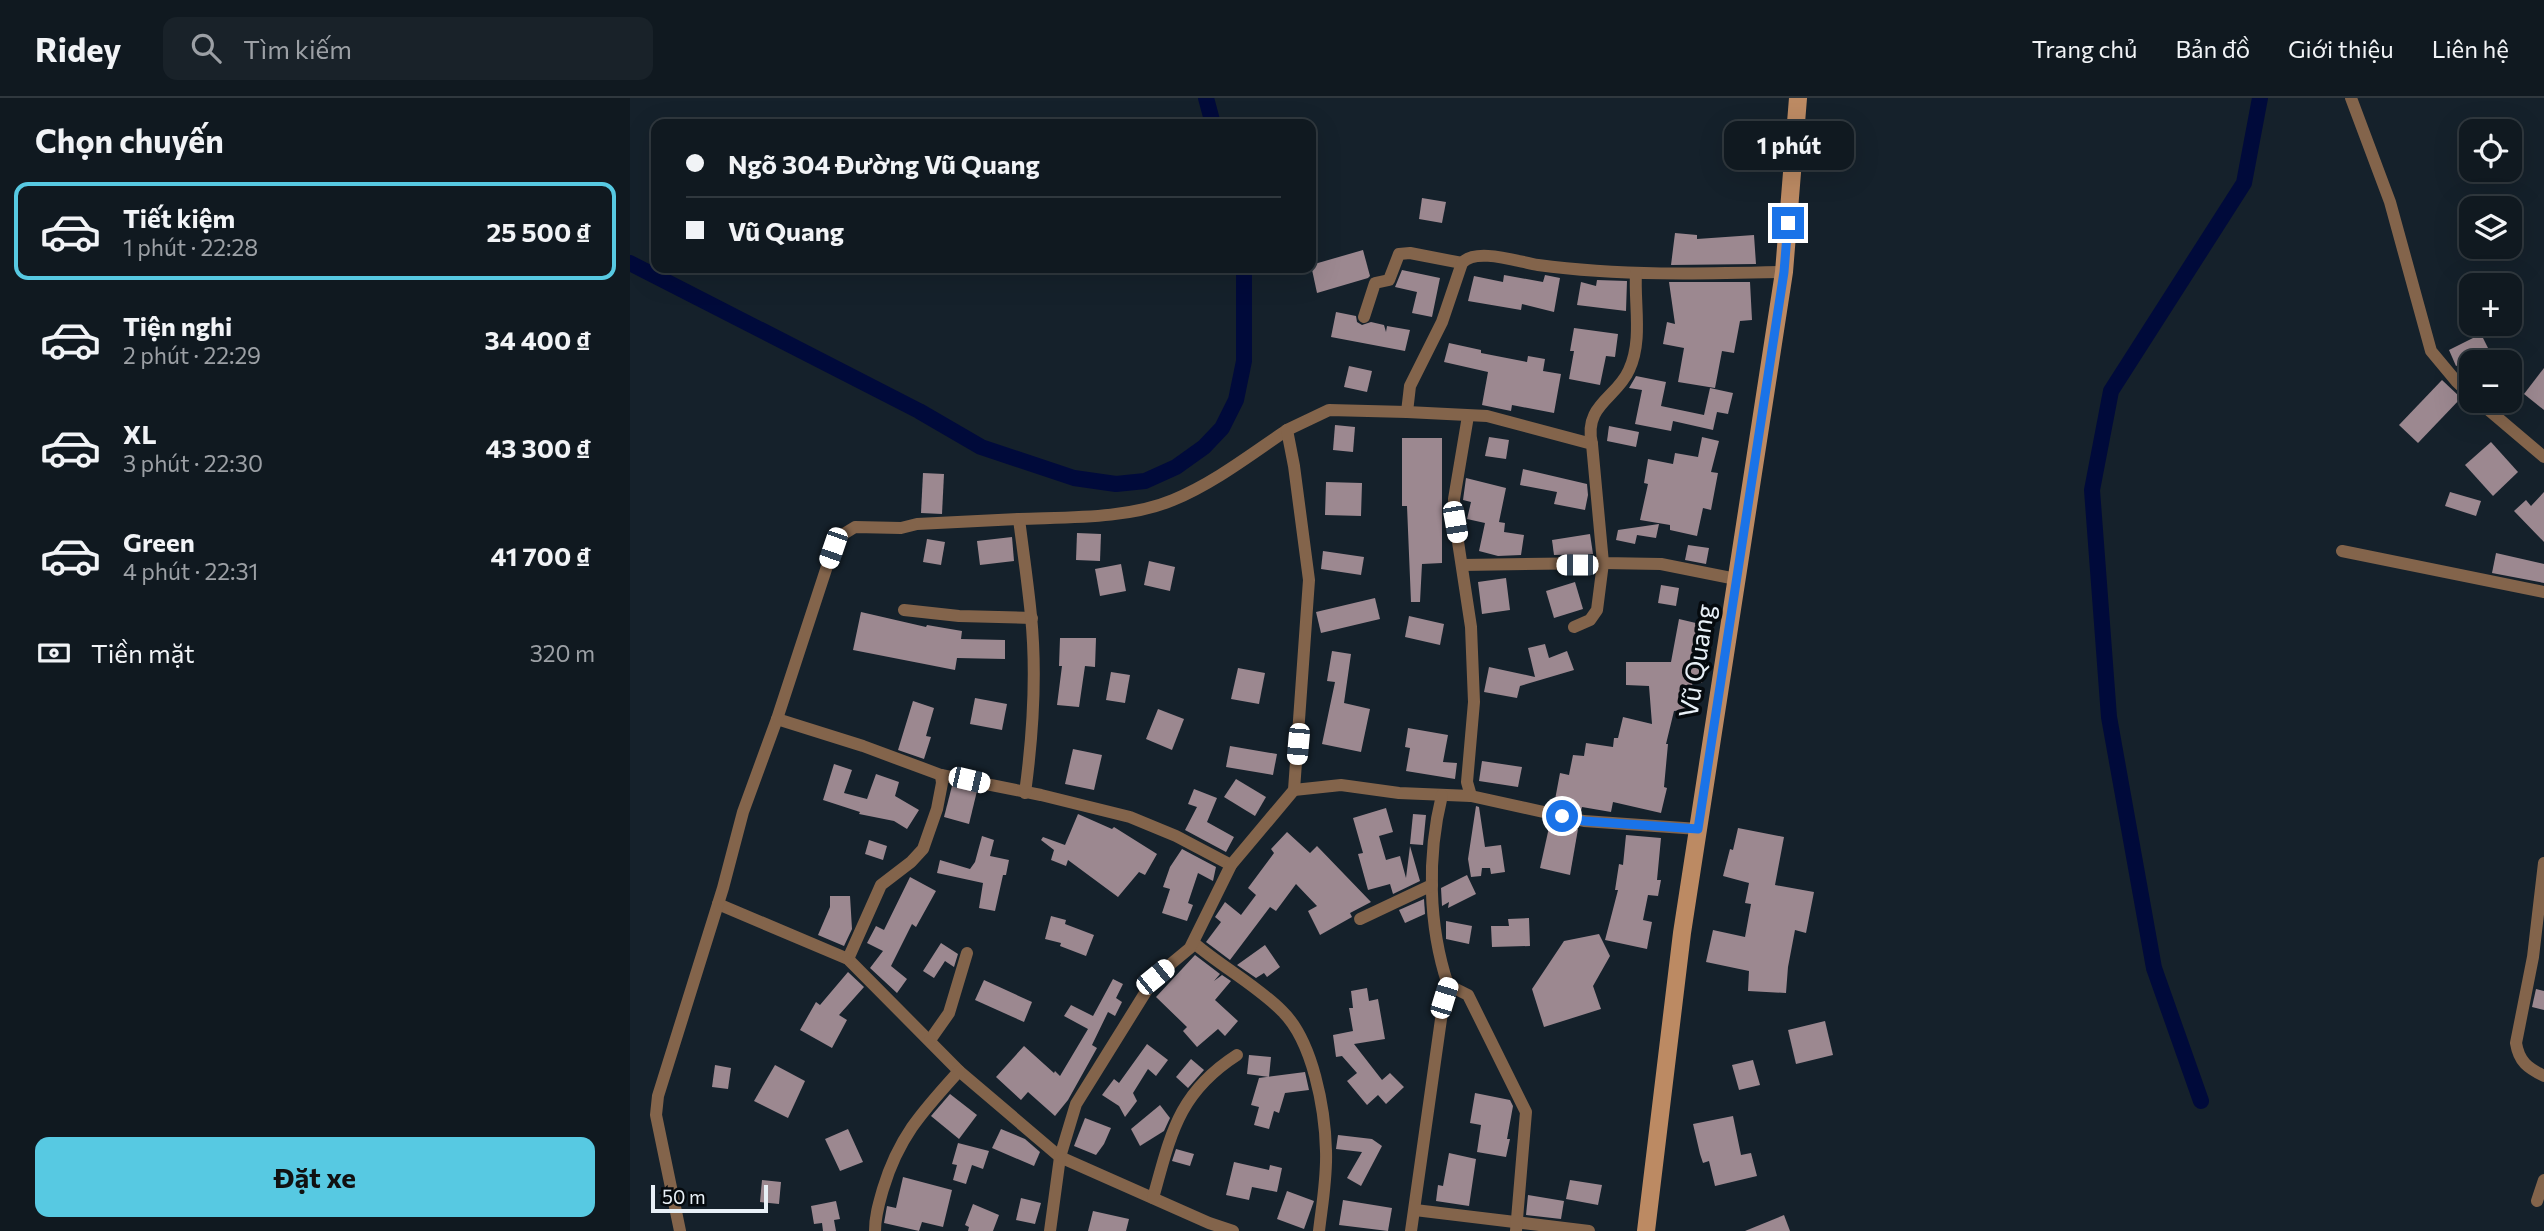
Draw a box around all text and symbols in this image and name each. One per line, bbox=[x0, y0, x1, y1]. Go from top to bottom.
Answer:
search box bbox=[163, 17, 653, 80]
text: Ridey bbox=[35, 28, 121, 69]
icon: search bbox=[187, 29, 225, 67]
text: Tìm kiếm bbox=[243, 33, 352, 64]
text: Trang chủ bbox=[2032, 34, 2138, 63]
text: Bản đồ bbox=[2176, 34, 2250, 63]
text: Giới thiệu bbox=[2288, 34, 2394, 63]
text: Liên hệ bbox=[2432, 34, 2509, 63]
map controls bbox=[2459, 119, 2522, 413]
button: locate bbox=[2459, 119, 2522, 182]
text: Chọn chuyến bbox=[35, 120, 224, 160]
callout: 1 phút bbox=[1723, 122, 1853, 170]
text: 1 phút bbox=[1757, 131, 1821, 159]
text: Ngõ 304 Đường Vũ Quang bbox=[728, 148, 1040, 179]
button: layers bbox=[2459, 196, 2522, 259]
icon: car bbox=[39, 200, 102, 263]
text: Tiết kiệm bbox=[123, 202, 235, 233]
route end bbox=[1772, 207, 1804, 239]
text: Vũ Quang bbox=[728, 215, 844, 246]
text: 25 500 ₫ bbox=[487, 216, 591, 247]
text: 1 phút · 22:28 bbox=[123, 233, 258, 261]
button: + bbox=[2459, 273, 2522, 336]
icon: car bbox=[39, 308, 102, 371]
text: Tiện nghi bbox=[123, 310, 232, 341]
text: 34 400 ₫ bbox=[485, 324, 591, 355]
text: 2 phút · 22:29 bbox=[123, 341, 261, 369]
button: − bbox=[2459, 350, 2522, 413]
icon: car bbox=[39, 416, 102, 479]
text: XL bbox=[123, 418, 157, 449]
text: 43 300 ₫ bbox=[485, 432, 591, 463]
text: 3 phút · 22:30 bbox=[123, 449, 263, 477]
car bbox=[1442, 499, 1469, 545]
icon: car bbox=[39, 524, 102, 587]
car bbox=[817, 525, 850, 571]
text: Green bbox=[123, 526, 195, 557]
text: 41 700 ₫ bbox=[491, 540, 591, 571]
car bbox=[1557, 555, 1599, 576]
text: 4 phút · 22:31 bbox=[123, 557, 258, 585]
street label: Vũ Quang bbox=[1671, 602, 1720, 720]
icon: cash bbox=[35, 634, 73, 672]
text: Tiền mặt bbox=[91, 637, 195, 668]
text: 320 m bbox=[530, 639, 595, 667]
car bbox=[1286, 722, 1311, 766]
car bbox=[947, 765, 992, 795]
route start bbox=[1546, 800, 1578, 832]
car bbox=[1133, 956, 1178, 998]
car bbox=[1428, 975, 1461, 1021]
button: Đặt xe bbox=[35, 1137, 595, 1217]
scale bar bbox=[651, 1182, 768, 1214]
text: 50 m bbox=[662, 1185, 706, 1208]

